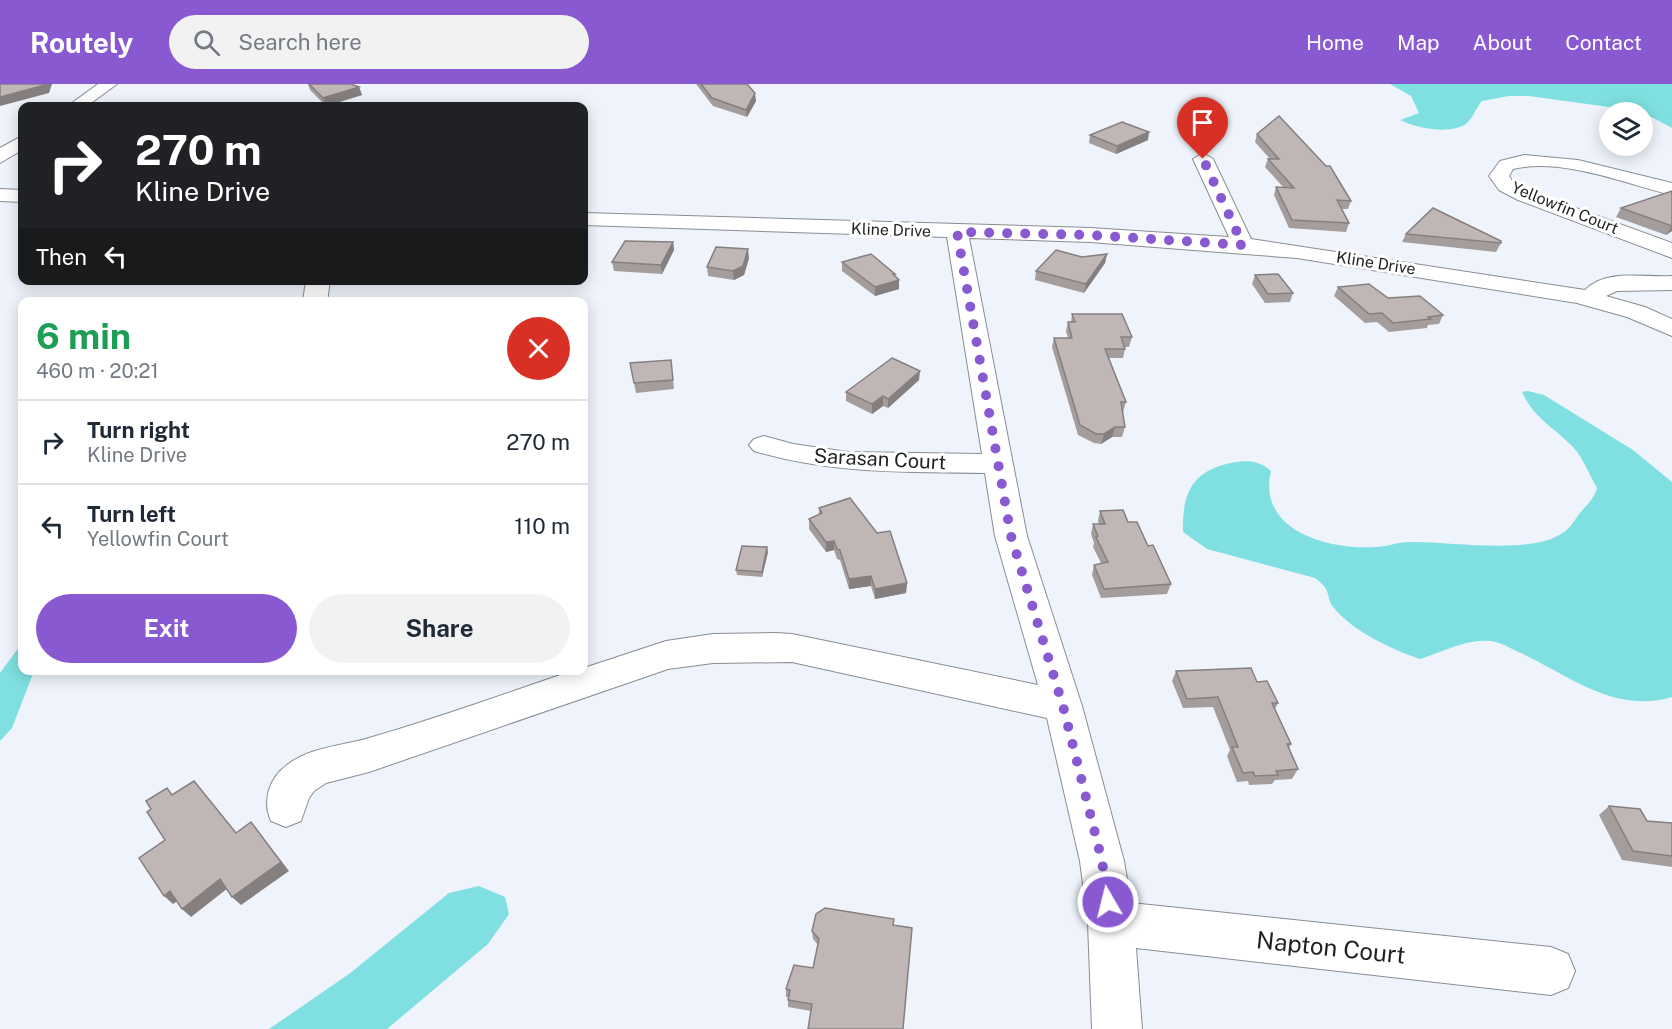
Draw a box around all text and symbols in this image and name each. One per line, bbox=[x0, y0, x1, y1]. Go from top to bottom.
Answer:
search box bbox=[169, 15, 589, 69]
text: Routely bbox=[30, 26, 133, 59]
icon: search bbox=[190, 26, 223, 59]
text: Search here bbox=[238, 29, 362, 55]
text: Home bbox=[1306, 30, 1364, 55]
text: Map bbox=[1397, 30, 1440, 55]
text: About bbox=[1473, 30, 1532, 55]
text: Contact bbox=[1565, 30, 1642, 55]
pin bbox=[1177, 97, 1228, 159]
map controls bbox=[1599, 102, 1653, 156]
button: layers bbox=[1599, 102, 1653, 156]
icon: arrive bbox=[1186, 106, 1219, 139]
text: 270 m bbox=[135, 125, 262, 174]
icon: right bbox=[36, 126, 114, 204]
text: Kline Drive bbox=[135, 175, 270, 207]
street label: Yellowfin Court bbox=[1509, 178, 1621, 238]
street label: Kline Drive bbox=[851, 219, 931, 241]
icon: left bbox=[99, 240, 132, 273]
text: Then bbox=[36, 244, 87, 270]
street label: Kline Drive bbox=[1335, 247, 1417, 279]
text: 6 min bbox=[36, 315, 131, 357]
button: close bbox=[507, 317, 570, 380]
text: 460 m · 20:21 bbox=[36, 359, 159, 383]
text: Turn right bbox=[87, 417, 190, 443]
icon: right bbox=[36, 426, 69, 459]
text: 270 m bbox=[506, 429, 570, 455]
text: Kline Drive bbox=[87, 443, 187, 467]
street label: Sarasan Court bbox=[813, 444, 947, 474]
text: Turn left bbox=[87, 501, 176, 527]
icon: left bbox=[36, 510, 69, 543]
text: 110 m bbox=[514, 513, 570, 539]
text: Yellowfin Court bbox=[87, 527, 229, 551]
button: Exit bbox=[36, 594, 297, 663]
button: Share bbox=[309, 594, 570, 663]
position arrow bbox=[1076, 870, 1140, 934]
street label: Napton Court bbox=[1255, 925, 1407, 969]

